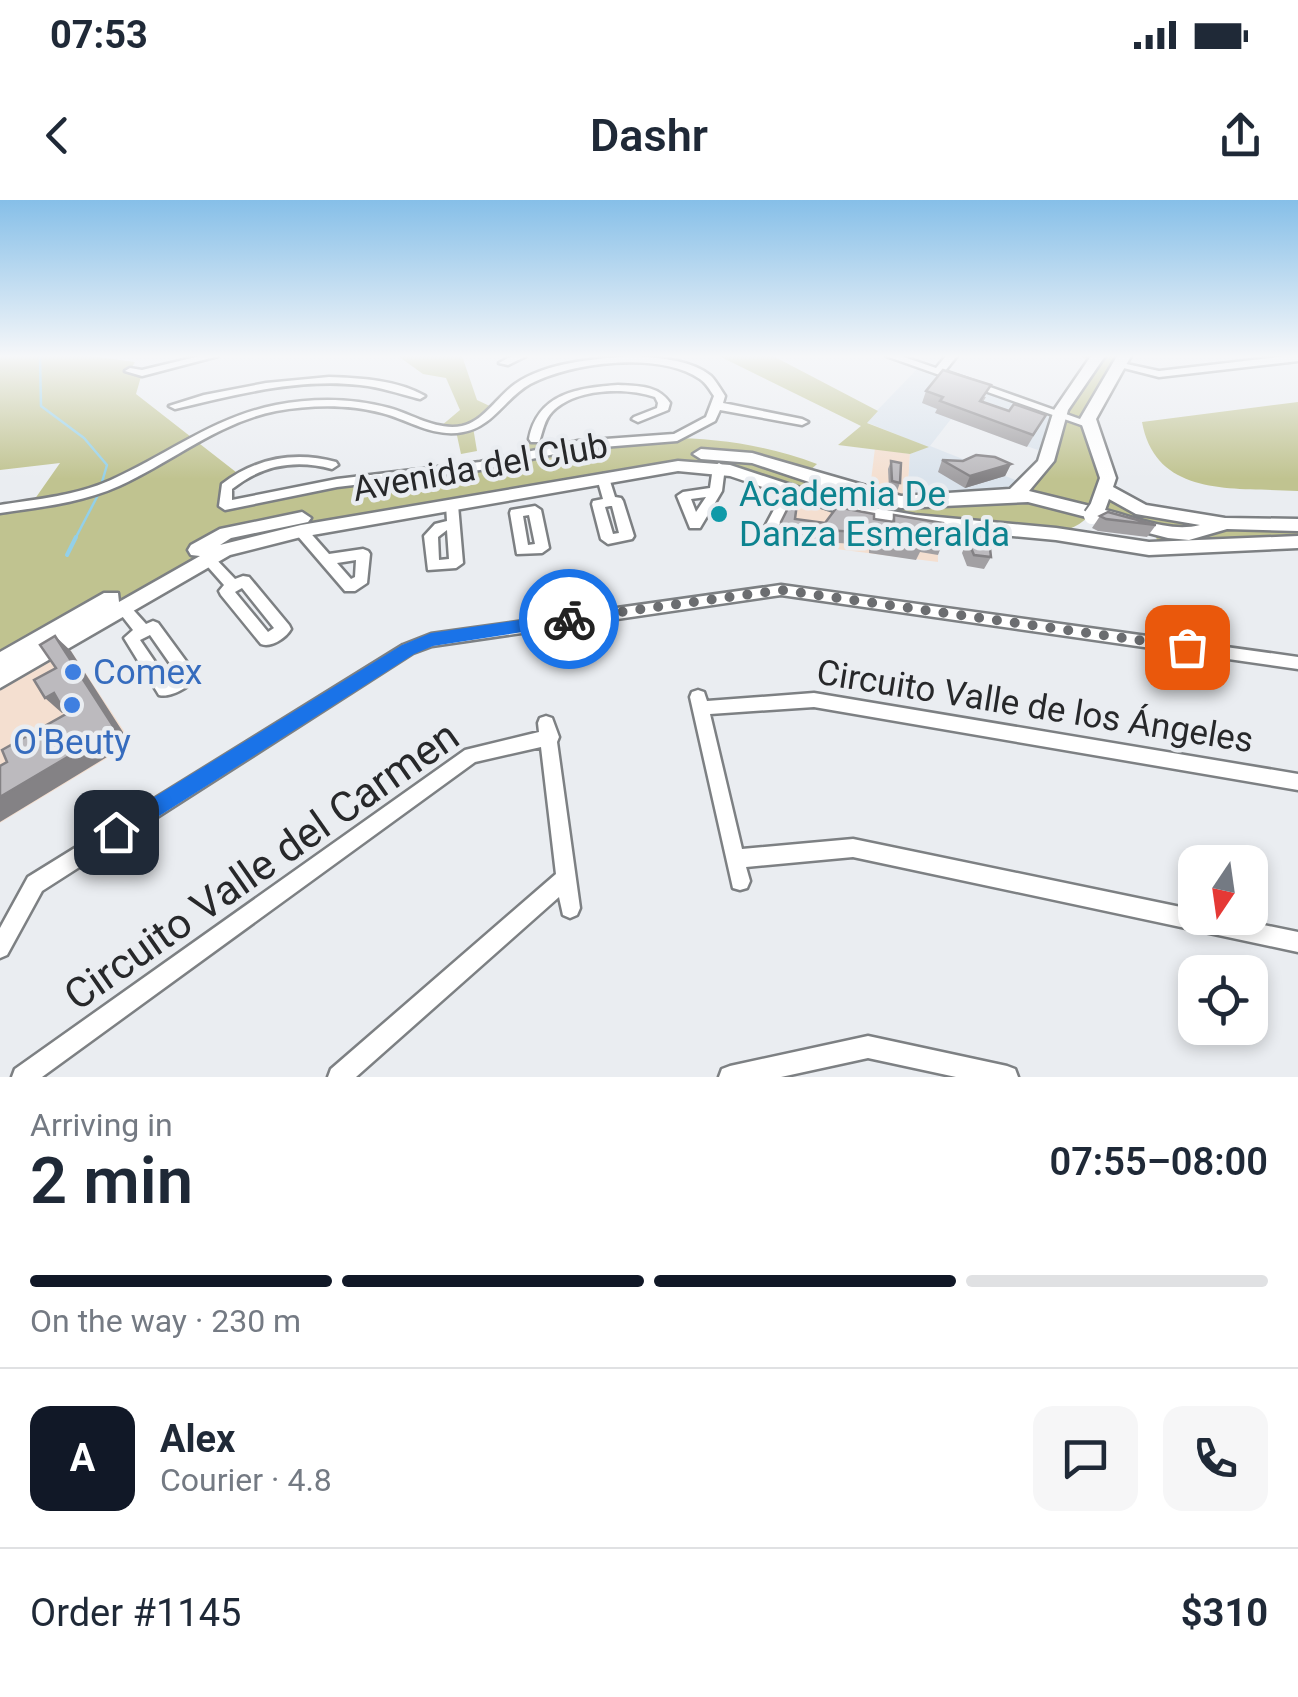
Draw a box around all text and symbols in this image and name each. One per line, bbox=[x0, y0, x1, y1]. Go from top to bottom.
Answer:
text: 07:53 bbox=[50, 13, 148, 57]
icon: back bbox=[30, 108, 85, 163]
icon: share bbox=[1213, 108, 1268, 163]
text: Dashr bbox=[590, 109, 708, 162]
street label: Avenida del Club bbox=[349, 425, 611, 510]
place label: Academia De Danza Esmeralda bbox=[739, 474, 1010, 555]
marker: Academia De Danza Esmeralda bbox=[708, 503, 730, 525]
courier bbox=[519, 569, 619, 669]
icon: bike bbox=[542, 592, 597, 647]
pin bbox=[1145, 605, 1230, 690]
icon: bag bbox=[1160, 620, 1215, 675]
place label: Comex bbox=[93, 652, 202, 693]
street label: Circuito Valle de los Ángeles bbox=[814, 652, 1256, 761]
marker: Comex bbox=[62, 661, 84, 683]
marker: O'Beuty bbox=[61, 694, 83, 716]
street label: Circuito Valle del Carmen bbox=[55, 711, 468, 1020]
place label: O'Beuty bbox=[13, 722, 131, 763]
pin bbox=[74, 790, 159, 875]
icon: home bbox=[89, 805, 144, 860]
north arrow bbox=[1178, 845, 1268, 935]
map controls bbox=[1178, 845, 1268, 1045]
button: locate bbox=[1178, 955, 1268, 1045]
text: Arriving in bbox=[30, 1106, 173, 1144]
text: 07:55–08:00 bbox=[1049, 1140, 1268, 1184]
text: 2 min bbox=[30, 1143, 193, 1219]
text: On the way · 230 m bbox=[30, 1302, 301, 1340]
button: chat bbox=[1033, 1406, 1138, 1511]
button: phone bbox=[1163, 1406, 1268, 1511]
text: Alex bbox=[160, 1417, 235, 1461]
text: A bbox=[70, 1436, 95, 1480]
text: Courier · 4.8 bbox=[160, 1461, 332, 1499]
text: Order #1145 bbox=[30, 1591, 241, 1635]
text: $310 bbox=[1181, 1591, 1268, 1635]

